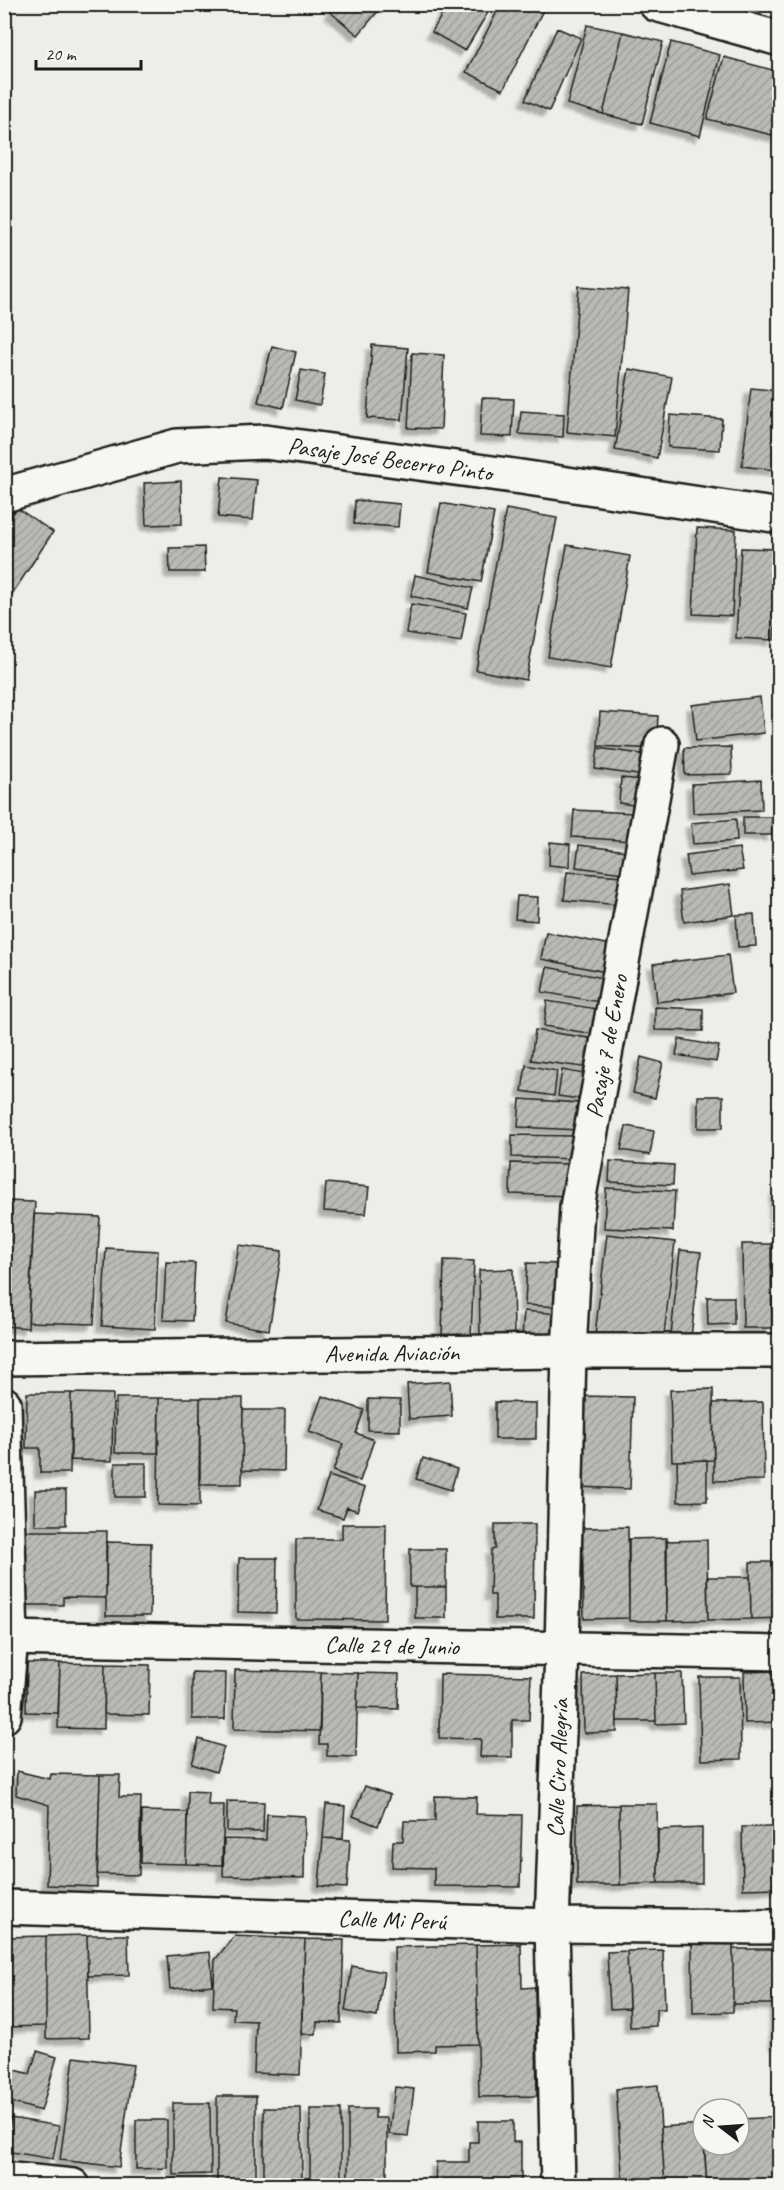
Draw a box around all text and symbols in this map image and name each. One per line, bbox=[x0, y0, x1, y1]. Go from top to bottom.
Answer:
scale bar bbox=[36, 33, 141, 71]
text: 20 m bbox=[45, 43, 78, 65]
street label: Pasaje José Becerro Pinto bbox=[286, 430, 496, 488]
street label: Pasaje 7 de Enero bbox=[579, 971, 635, 1120]
street label: Avenida Aviación bbox=[324, 1337, 461, 1369]
street label: Calle 29 de Junio bbox=[325, 1629, 461, 1662]
street label: Calle Ciro Alegría bbox=[540, 1697, 575, 1838]
street label: Calle Mi Perú bbox=[338, 1903, 448, 1937]
north arrow bbox=[691, 2097, 751, 2157]
text: N bbox=[697, 2112, 720, 2131]

